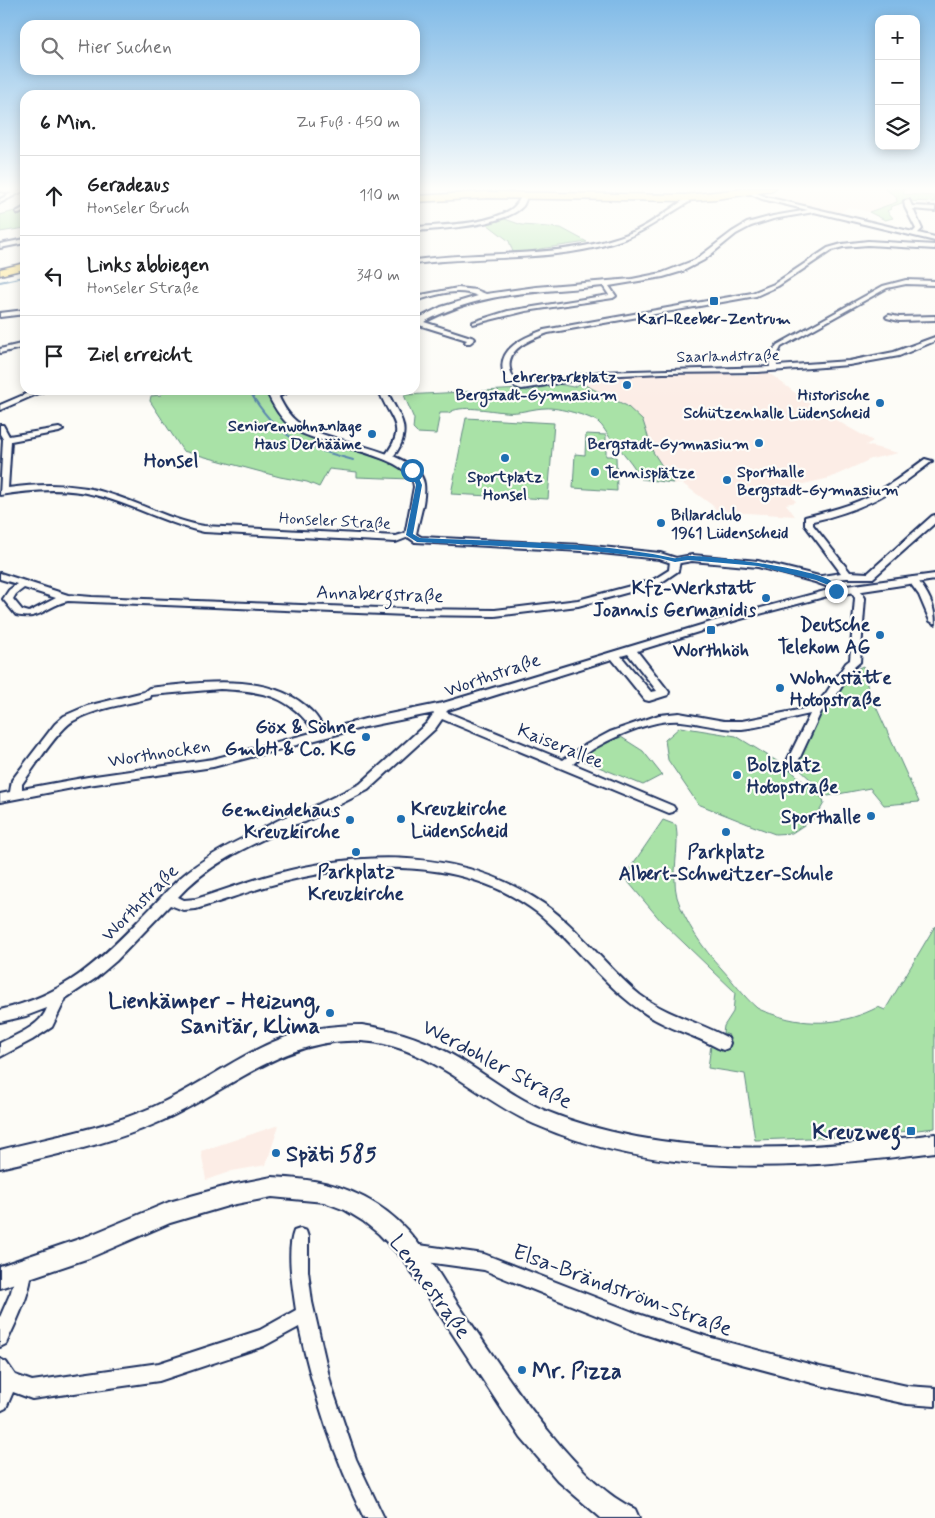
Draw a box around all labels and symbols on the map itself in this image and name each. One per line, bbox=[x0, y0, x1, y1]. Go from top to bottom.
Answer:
marker: Karl-Reeber-Zentrum bbox=[708, 295, 720, 307]
place label: Karl-Reeber-Zentrum bbox=[637, 309, 791, 330]
street label: Saarlandstraße bbox=[676, 345, 780, 368]
place label: Lehrerparkplatz Bergstadt-Gymnasium bbox=[455, 367, 617, 408]
marker: Lehrerparkplatz Bergstadt-Gymnasium bbox=[621, 379, 633, 391]
place label: Historische Schützenhalle Lüdenscheid bbox=[683, 385, 870, 424]
marker: Historische Schützenhalle Lüdenscheid bbox=[874, 397, 886, 409]
place label: Seniorenwohnanlage Haus Derhääme bbox=[228, 416, 362, 455]
marker: Seniorenwohnanlage Haus Derhääme bbox=[366, 428, 378, 440]
place label: Bergstadt-Gymnasium bbox=[587, 434, 749, 457]
marker: Bergstadt-Gymnasium bbox=[753, 437, 765, 449]
district label: Honsel bbox=[144, 448, 198, 475]
marker: Sportplatz Honsel bbox=[499, 452, 511, 464]
route start bbox=[401, 459, 424, 482]
place label: Sporthalle Bergstadt-Gymnasium bbox=[737, 462, 899, 503]
place label: Tennisplätze bbox=[605, 463, 695, 484]
marker: Tennisplätze bbox=[589, 466, 601, 478]
place label: Sportplatz Honsel bbox=[467, 467, 543, 506]
marker: Sporthalle Bergstadt-Gymnasium bbox=[721, 474, 733, 486]
place label: Billardclub 1961 Lüdenscheid bbox=[671, 505, 788, 544]
street label: Honseler Straße bbox=[278, 508, 392, 535]
marker: Billardclub 1961 Lüdenscheid bbox=[655, 517, 667, 529]
place label: Kfz-Werkstatt Joannis Germanidis bbox=[593, 576, 757, 623]
street label: Annabergstraße bbox=[316, 580, 444, 612]
route end bbox=[825, 580, 848, 603]
marker: Kfz-Werkstatt Joannis Germanidis bbox=[760, 592, 772, 604]
place label: Deutsche Telekom AG bbox=[778, 613, 871, 660]
marker: Worthhöh bbox=[705, 624, 717, 636]
marker: Deutsche Telekom AG bbox=[874, 629, 886, 641]
place label: Worthhöh bbox=[672, 638, 749, 663]
street label: Worthstraße bbox=[441, 647, 544, 704]
place label: Wohnstätte Hotopstraße bbox=[789, 666, 892, 713]
marker: Wohnstätte Hotopstraße bbox=[774, 682, 786, 694]
place label: Göx & Söhne GmbH & Co. KG bbox=[225, 715, 357, 762]
street label: Kaiserallee bbox=[514, 718, 607, 775]
marker: Göx & Söhne GmbH & Co. KG bbox=[360, 731, 372, 743]
street label: Worthnocken bbox=[106, 733, 212, 774]
place label: Bolzplatz Hotopstraße bbox=[747, 753, 839, 800]
marker: Bolzplatz Hotopstraße bbox=[731, 769, 743, 781]
place label: Kreuzkirche Lüdenscheid bbox=[411, 797, 508, 844]
place label: Gemeindehaus Kreuzkirche bbox=[221, 798, 341, 845]
place label: Sporthalle bbox=[781, 805, 861, 830]
marker: Sporthalle bbox=[865, 810, 877, 822]
marker: Kreuzkirche Lüdenscheid bbox=[395, 813, 407, 825]
marker: Gemeindehaus Kreuzkirche bbox=[344, 814, 356, 826]
marker: Parkplatz Albert-Schweitzer-Schule bbox=[720, 826, 732, 838]
place label: Parkplatz Albert-Schweitzer-Schule bbox=[619, 840, 833, 887]
marker: Parkplatz Kreuzkirche bbox=[350, 846, 362, 858]
street label: Worthstraße bbox=[96, 859, 184, 947]
place label: Parkplatz Kreuzkirche bbox=[308, 860, 405, 907]
place label: Lienkämper - Heizung, Sanitär, Klima bbox=[108, 988, 320, 1041]
marker: Lienkämper - Heizung, Sanitär, Klima bbox=[324, 1007, 336, 1019]
street label: Werdohler Straße bbox=[417, 1013, 577, 1116]
place label: Kreuzweg bbox=[812, 1119, 901, 1151]
marker: Kreuzweg bbox=[905, 1125, 917, 1137]
place label: Späti 585 bbox=[286, 1141, 377, 1169]
marker: Späti 585 bbox=[270, 1147, 282, 1159]
street label: Lennestraße bbox=[382, 1230, 477, 1345]
street label: Elsa-Brändström-Straße bbox=[509, 1238, 736, 1344]
place label: Mr. Pizza bbox=[532, 1358, 622, 1386]
marker: Mr. Pizza bbox=[516, 1364, 528, 1376]

